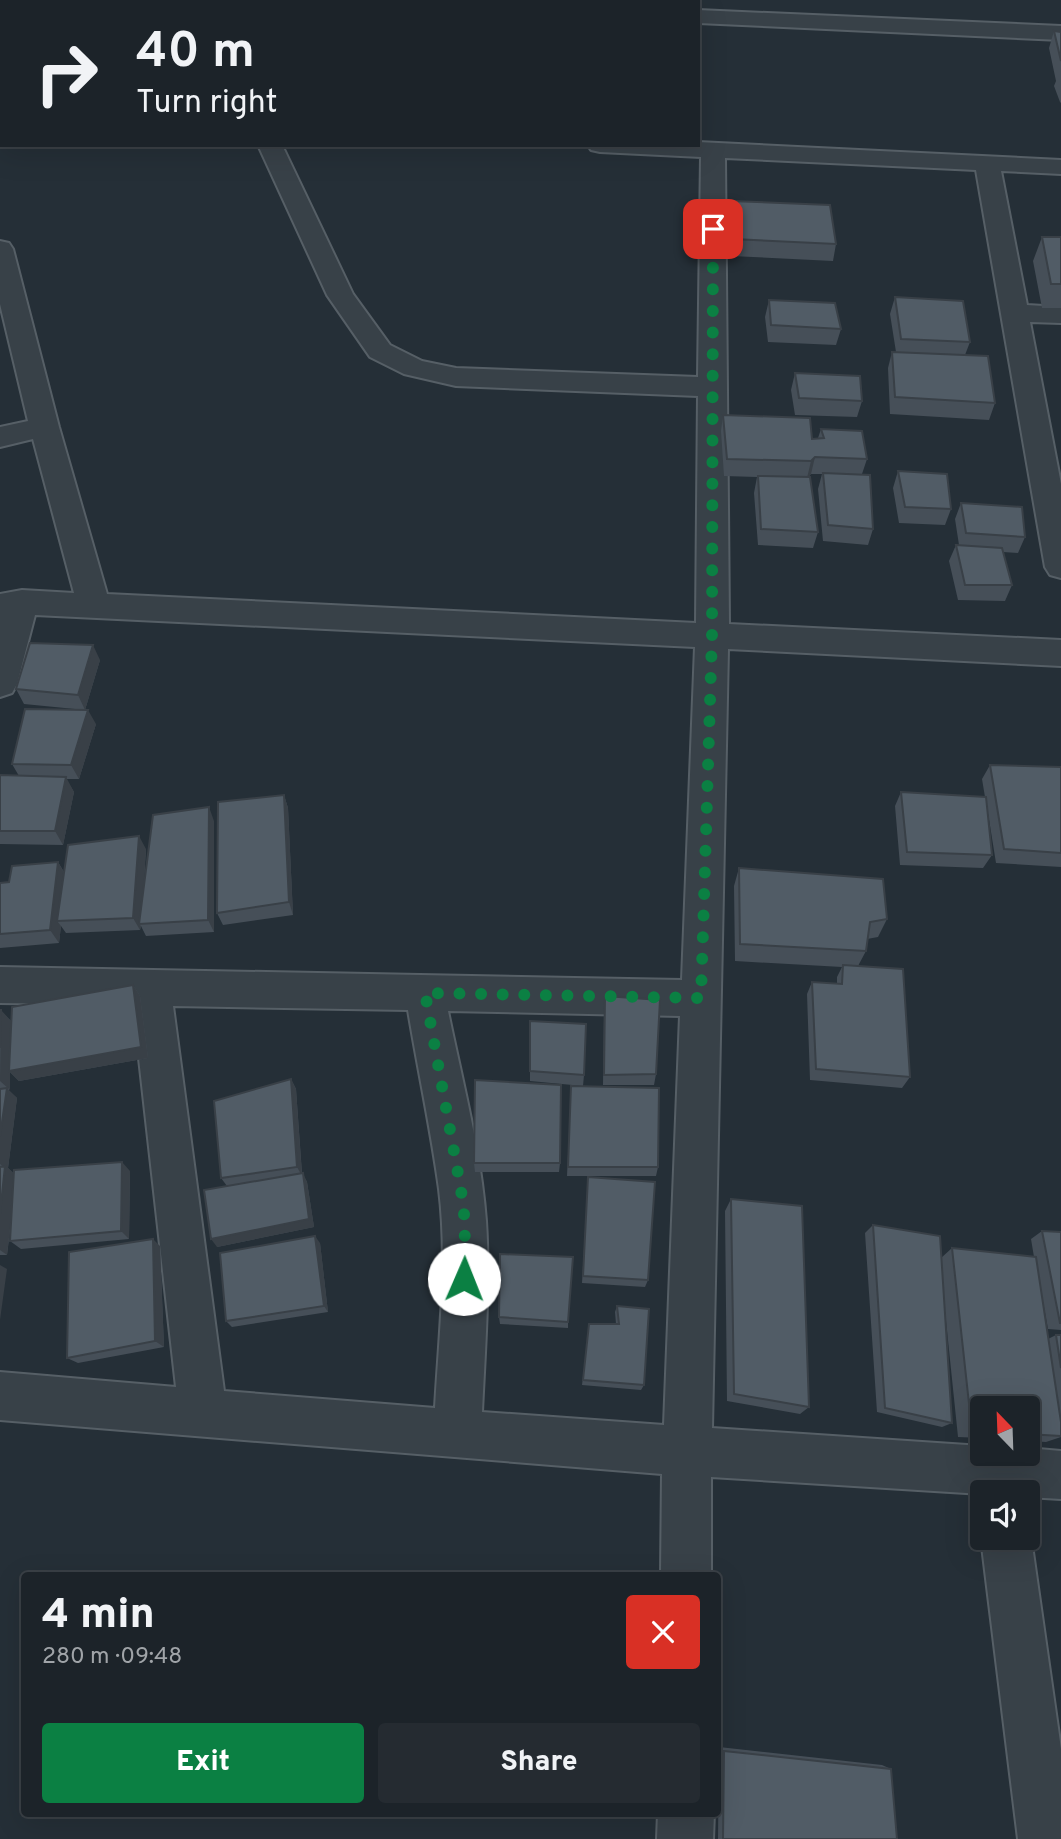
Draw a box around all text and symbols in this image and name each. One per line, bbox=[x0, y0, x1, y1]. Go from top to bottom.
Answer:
text: 40 m bbox=[136, 23, 255, 85]
icon: right bbox=[21, 28, 112, 119]
text: Turn right bbox=[136, 84, 278, 124]
pin bbox=[683, 199, 743, 259]
icon: arrive bbox=[694, 210, 732, 248]
position arrow bbox=[427, 1242, 501, 1316]
north arrow bbox=[970, 1396, 1040, 1466]
map controls bbox=[970, 1396, 1040, 1550]
button: sound bbox=[970, 1480, 1040, 1550]
text: 4 min bbox=[42, 1590, 155, 1643]
button: close bbox=[626, 1595, 700, 1669]
text: 280 m · 09:48 bbox=[42, 1643, 182, 1672]
button: Exit bbox=[42, 1723, 364, 1803]
button: Share bbox=[378, 1723, 700, 1803]

